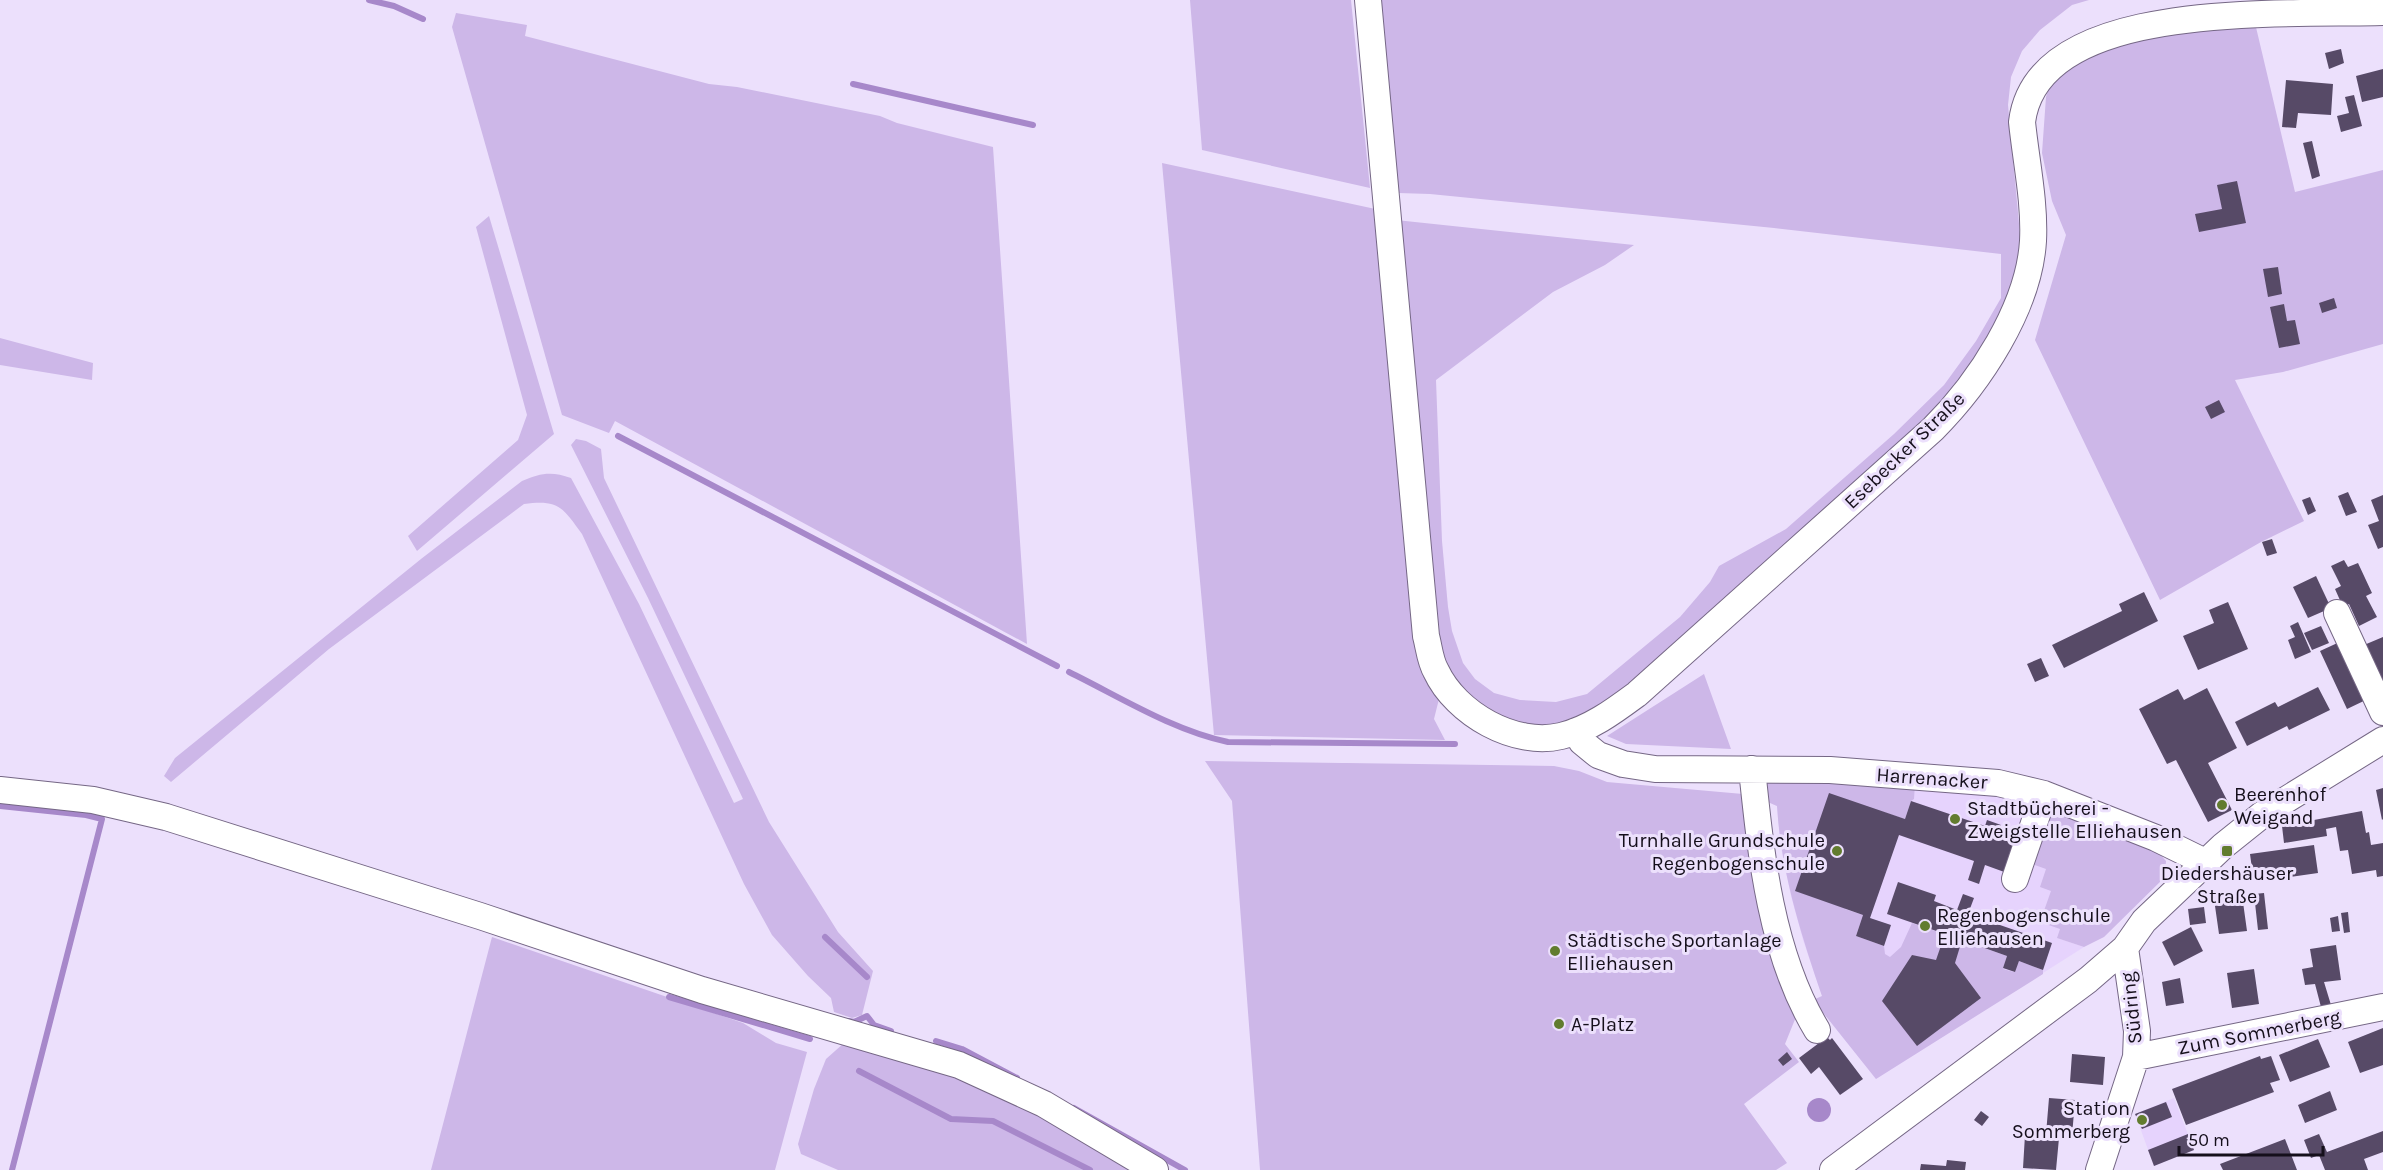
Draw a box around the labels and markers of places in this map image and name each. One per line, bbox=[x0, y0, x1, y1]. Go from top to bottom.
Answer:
place label: Beerenhof Weigand bbox=[2234, 783, 2327, 829]
place label: Stadtbücherei - Zweigstelle Elliehausen bbox=[1967, 797, 2182, 843]
marker: Beerenhof Weigand bbox=[2215, 798, 2229, 812]
marker: Stadtbücherei - Zweigstelle Elliehausen bbox=[1948, 812, 1962, 826]
place label: Turnhalle Grundschule Regenbogenschule bbox=[1619, 829, 1825, 875]
marker: Turnhalle Grundschule Regenbogenschule bbox=[1830, 844, 1844, 858]
marker: Diedershäuser Straße bbox=[2220, 844, 2234, 858]
place label: Diedershäuser Straße bbox=[2161, 862, 2294, 908]
place label: Regenbogenschule Elliehausen bbox=[1937, 904, 2110, 950]
marker: Regenbogenschule Elliehausen bbox=[1918, 919, 1932, 933]
place label: Städtische Sportanlage Elliehausen bbox=[1567, 929, 1782, 975]
marker: Städtische Sportanlage Elliehausen bbox=[1548, 944, 1562, 958]
place label: A-Platz bbox=[1571, 1013, 1634, 1036]
marker: A-Platz bbox=[1552, 1017, 1566, 1031]
place label: Station Sommerberg bbox=[2012, 1097, 2130, 1143]
marker: Station Sommerberg bbox=[2135, 1113, 2149, 1127]

